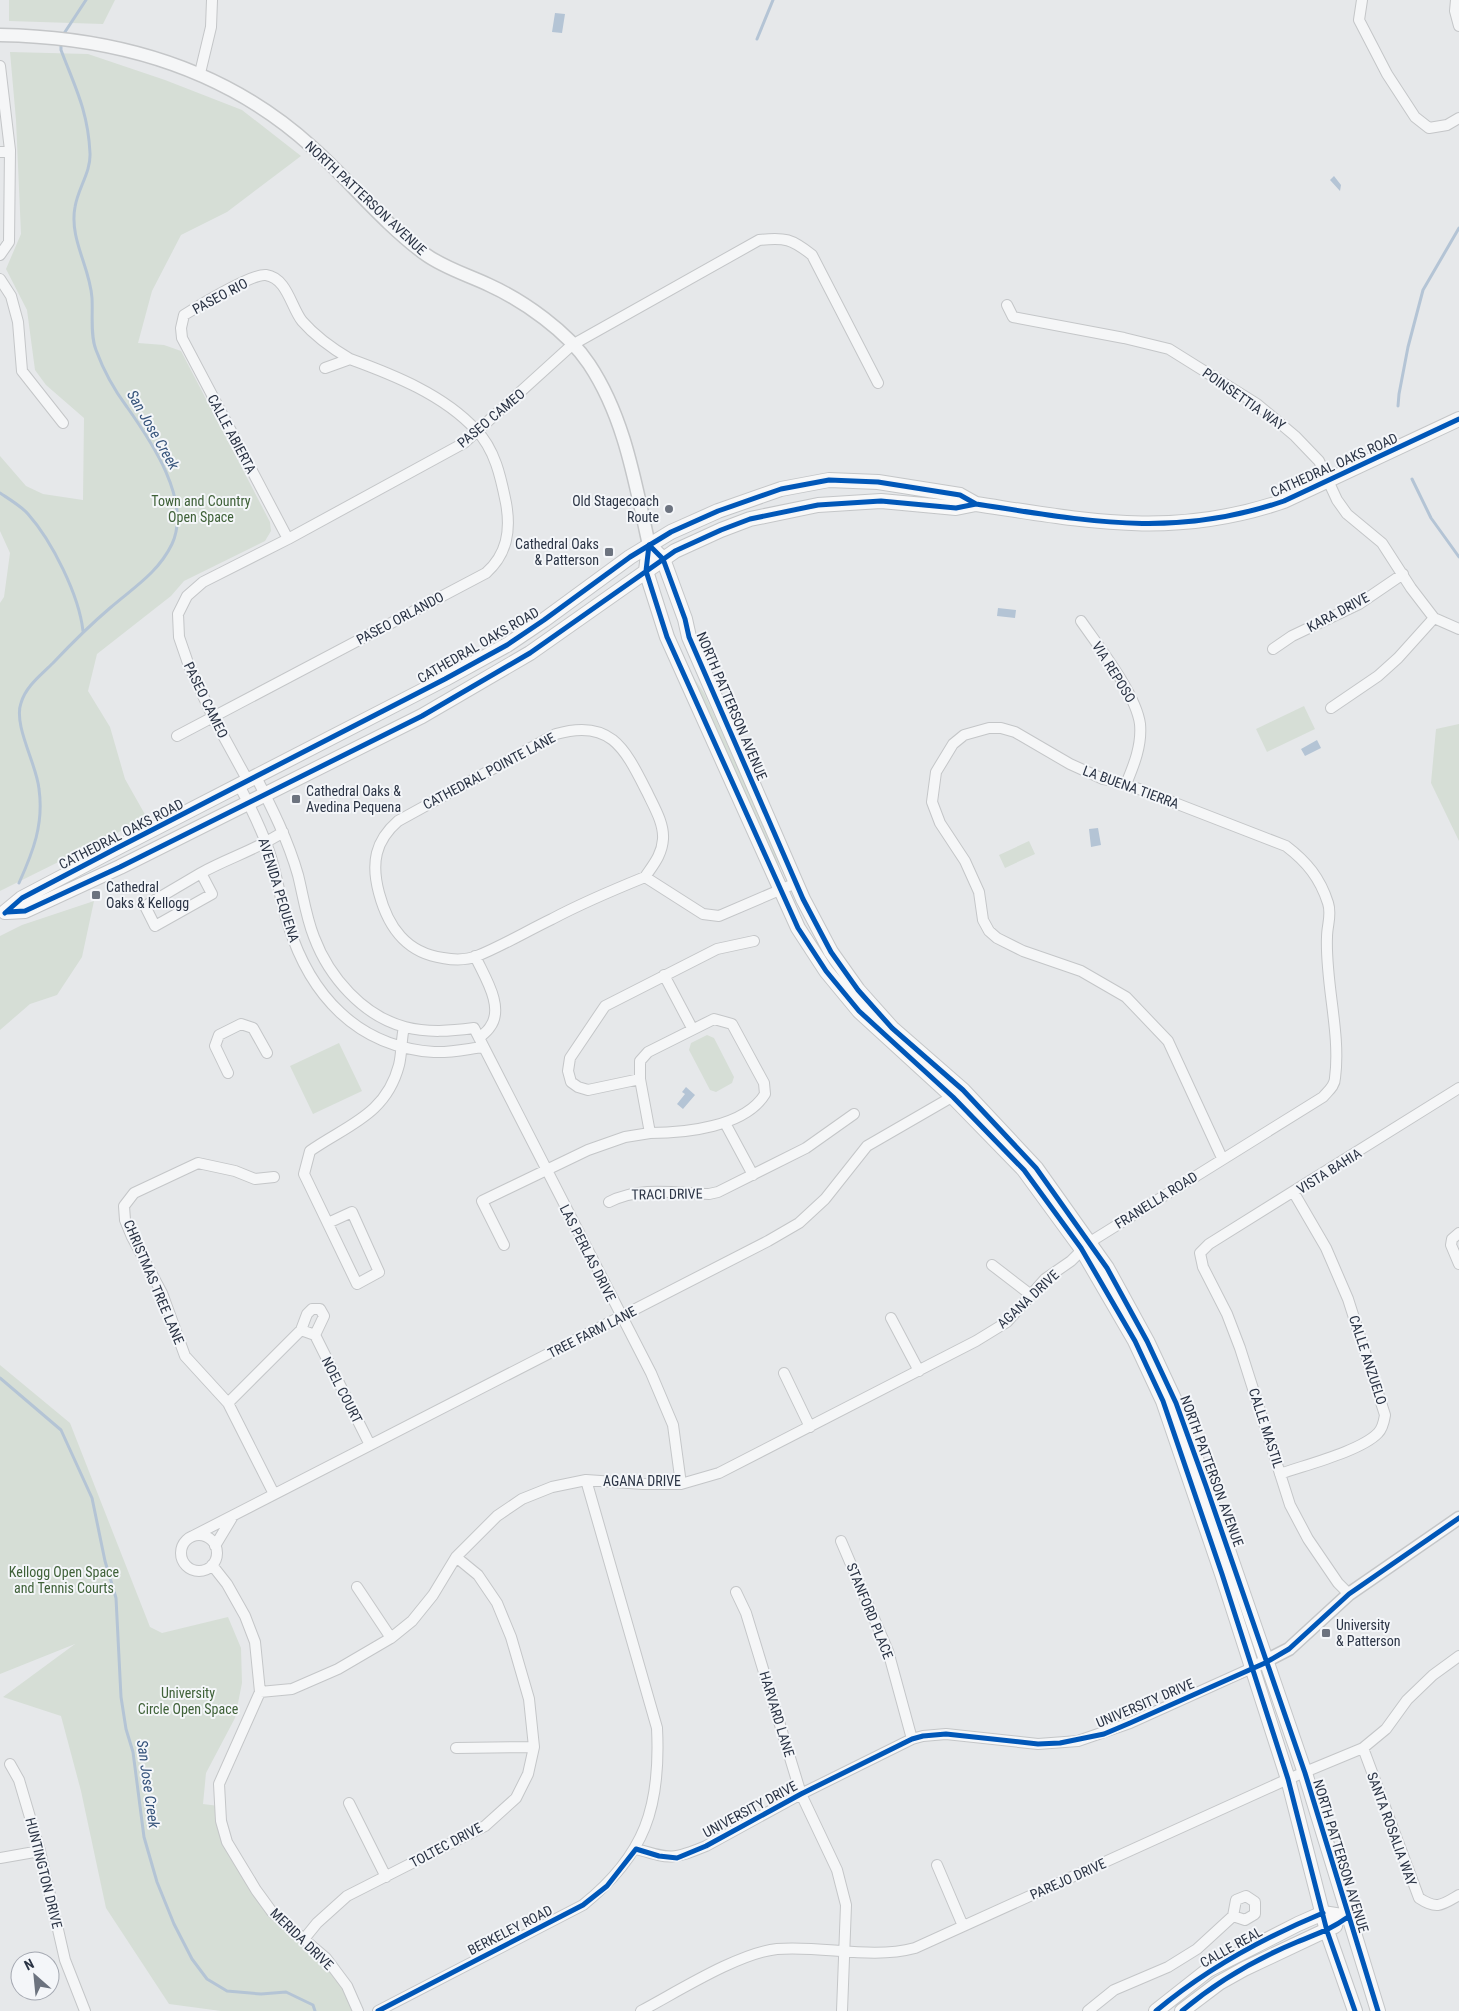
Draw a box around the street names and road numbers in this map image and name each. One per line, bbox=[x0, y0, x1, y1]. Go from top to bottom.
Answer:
street label: NORTH PATTERSON AVENUE bbox=[302, 138, 430, 258]
street label: PASEO RIO bbox=[190, 275, 250, 317]
street label: POINSETTIA WAY bbox=[1199, 364, 1289, 434]
street label: PASEO CAMEO bbox=[454, 385, 528, 451]
street label: CALLE ABIERTA bbox=[204, 392, 260, 476]
street label: CATHEDRAL OAKS ROAD bbox=[1268, 430, 1400, 500]
street label: PASEO ORLANDO bbox=[354, 588, 446, 648]
street label: KARA DRIVE bbox=[1304, 589, 1372, 635]
street label: CATHEDRAL OAKS ROAD bbox=[414, 604, 542, 686]
street label: NORTH PATTERSON AVENUE bbox=[693, 629, 771, 783]
street label: VIA REPOSO bbox=[1089, 639, 1139, 705]
street label: PASEO CAMEO bbox=[181, 659, 231, 741]
street label: CATHEDRAL POINTE LANE bbox=[420, 729, 558, 813]
street label: LA BUENA TIERRA bbox=[1081, 762, 1181, 812]
street label: CATHEDRAL OAKS ROAD bbox=[56, 796, 186, 872]
street label: AVENIDA PEQUENA bbox=[255, 836, 303, 944]
street label: VISTA BAHIA bbox=[1294, 1145, 1364, 1197]
street label: FRANELLA ROAD bbox=[1112, 1168, 1200, 1232]
street label: TRACI DRIVE bbox=[631, 1185, 703, 1203]
street label: LAS PERLAS DRIVE bbox=[557, 1202, 619, 1304]
street label: CHRISTMAS TREE LANE bbox=[121, 1217, 187, 1347]
street label: AGANA DRIVE bbox=[994, 1266, 1062, 1332]
street label: TREE FARM LANE bbox=[545, 1303, 639, 1361]
street label: CALLE ANZUELO bbox=[1346, 1313, 1390, 1407]
street label: NOEL COURT bbox=[318, 1354, 366, 1426]
street label: CALLE MASTIL bbox=[1246, 1386, 1287, 1470]
street label: NORTH PATTERSON AVENUE bbox=[1177, 1393, 1247, 1549]
street label: AGANA DRIVE bbox=[603, 1473, 681, 1489]
street label: STANFORD PLACE bbox=[843, 1561, 897, 1661]
street label: HARVARD LANE bbox=[756, 1669, 798, 1759]
street label: UNIVERSITY DRIVE bbox=[1094, 1675, 1196, 1731]
street label: SANTA ROSALIA WAY bbox=[1364, 1770, 1420, 1889]
street label: UNIVERSITY DRIVE bbox=[700, 1777, 800, 1841]
street label: NORTH PATTERSON AVENUE bbox=[1310, 1777, 1372, 1935]
street label: HUNTINGTON DRIVE bbox=[22, 1816, 66, 1930]
street label: TOLTEC DRIVE bbox=[407, 1819, 485, 1871]
street label: PAREJO DRIVE bbox=[1028, 1855, 1108, 1903]
street label: BERKELEY ROAD bbox=[465, 1902, 555, 1958]
street label: MERIDA DRIVE bbox=[267, 1905, 337, 1973]
street label: CALLE REAL bbox=[1197, 1923, 1265, 1971]

